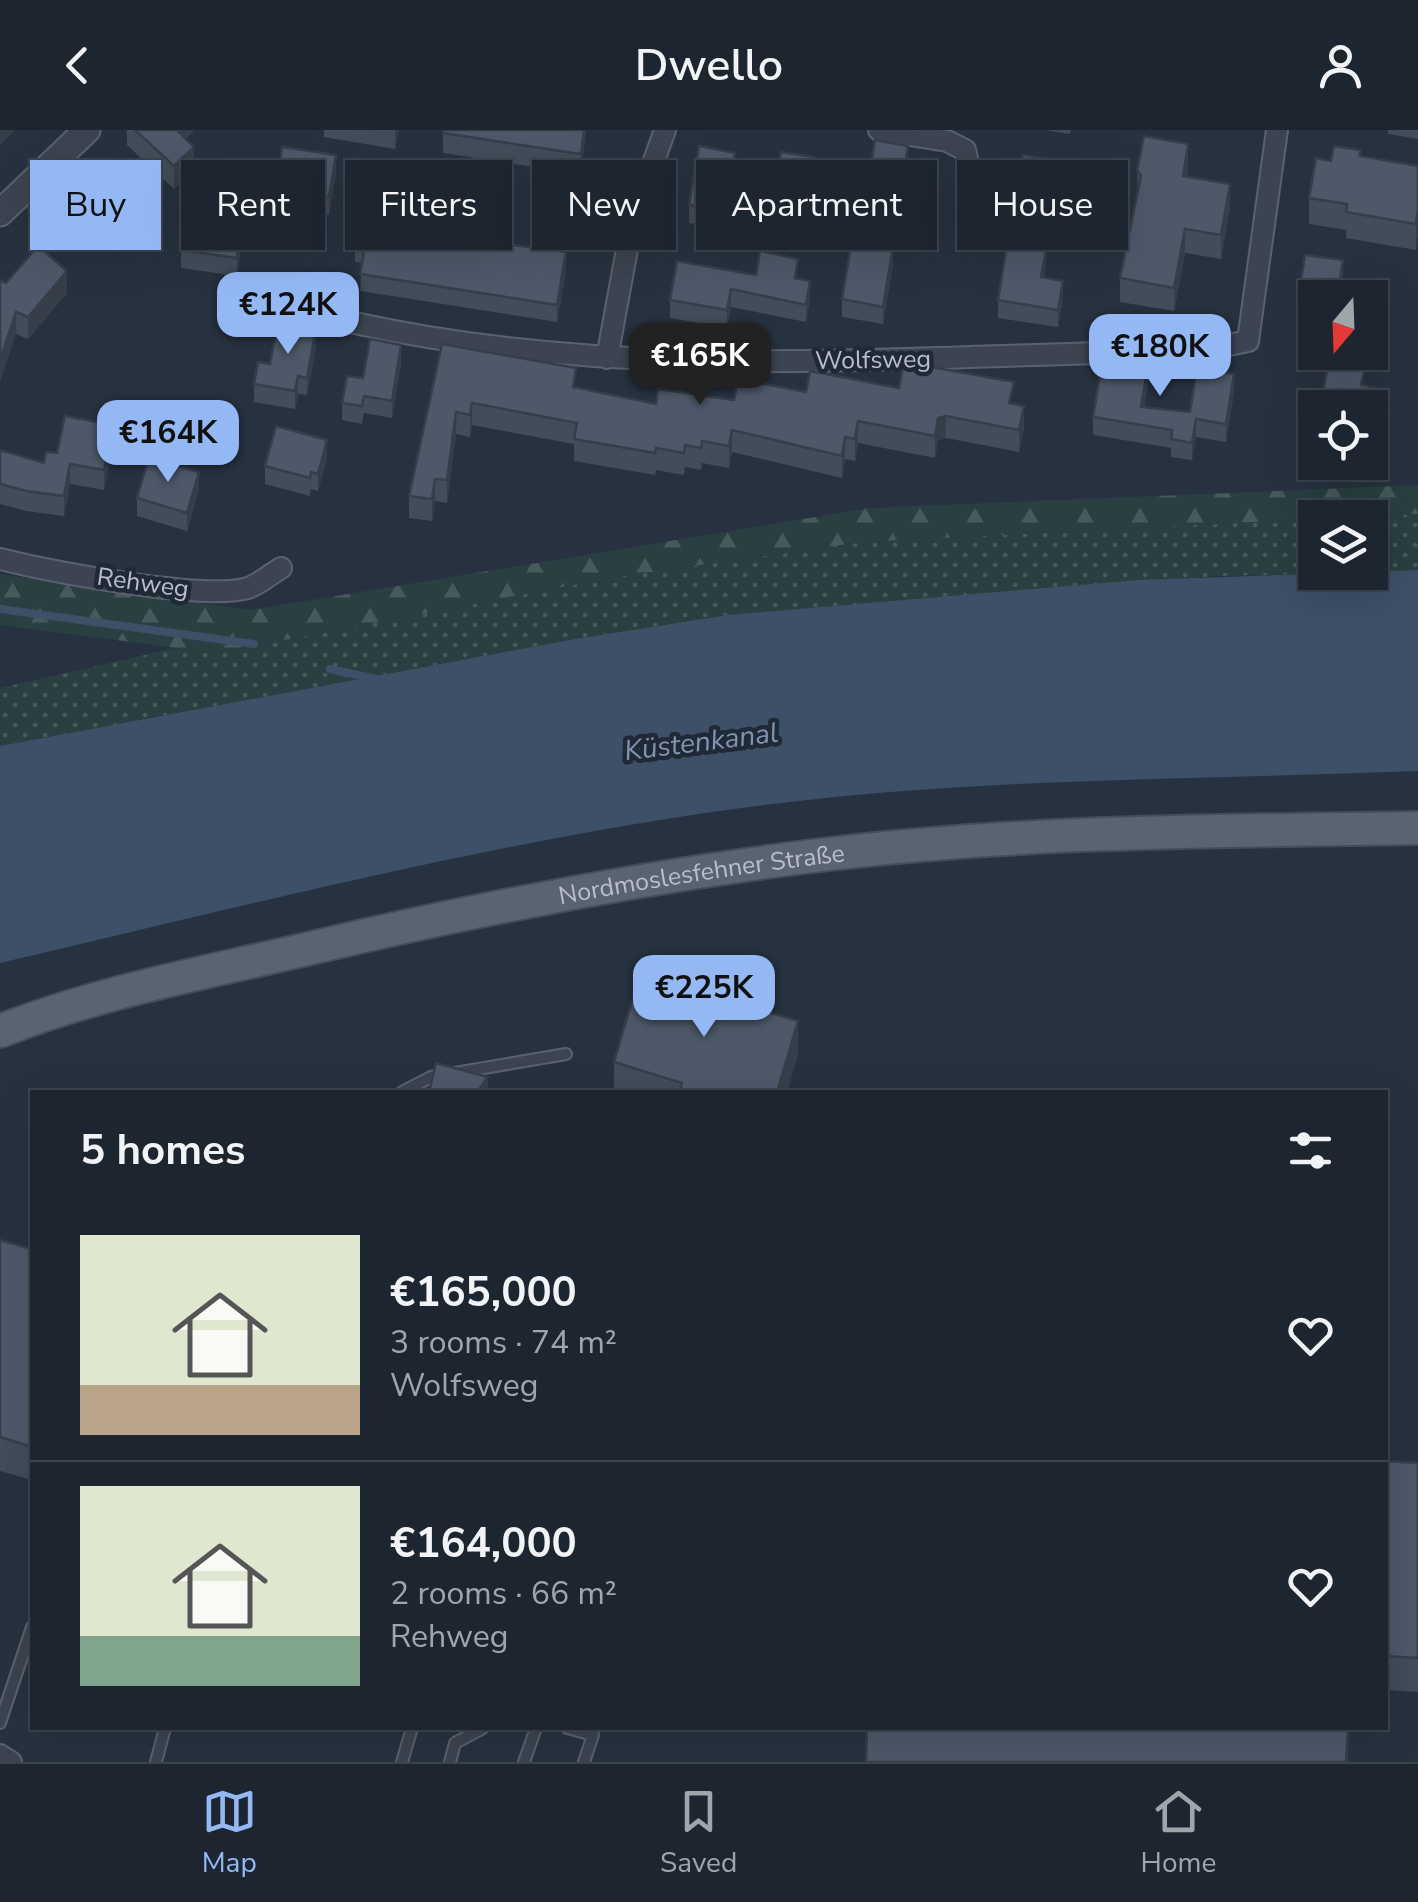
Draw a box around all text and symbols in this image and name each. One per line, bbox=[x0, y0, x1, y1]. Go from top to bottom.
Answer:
text: Dwello bbox=[635, 35, 783, 96]
icon: back bbox=[50, 38, 105, 93]
icon: person bbox=[1313, 38, 1368, 93]
chip: Buy bbox=[30, 160, 161, 250]
chip: Rent bbox=[181, 160, 325, 250]
chip: Filters bbox=[345, 160, 512, 250]
chip: New bbox=[532, 160, 676, 250]
chip: Apartment bbox=[696, 160, 937, 250]
chip: House bbox=[957, 160, 1128, 250]
pin: €124K bbox=[218, 272, 358, 357]
north arrow bbox=[1298, 280, 1388, 370]
map controls bbox=[1298, 280, 1388, 590]
text: €124K bbox=[239, 283, 337, 326]
pin: €180K bbox=[1090, 314, 1230, 399]
pin: €165K bbox=[630, 323, 770, 408]
text: €180K bbox=[1111, 325, 1209, 368]
text: €165K bbox=[651, 334, 749, 377]
street label: Wolfsweg bbox=[815, 342, 931, 378]
button: locate bbox=[1298, 390, 1388, 480]
pin: €164K bbox=[98, 400, 238, 485]
text: €164K bbox=[119, 411, 217, 454]
button: layers bbox=[1298, 500, 1388, 590]
street label: Rehweg bbox=[95, 560, 191, 606]
water label: Küstenkanal bbox=[622, 714, 780, 770]
street label: Nordmoslesfehner Straße bbox=[556, 836, 847, 913]
pin: €225K bbox=[634, 955, 774, 1040]
text: €225K bbox=[655, 966, 753, 1009]
text: 5 homes bbox=[80, 1122, 245, 1179]
icon: filters bbox=[1283, 1123, 1338, 1178]
text: €165,000 bbox=[390, 1264, 577, 1321]
icon: home bbox=[160, 1275, 280, 1395]
icon: heart bbox=[1283, 1308, 1338, 1363]
text: 3 rooms · 74 m² bbox=[390, 1321, 617, 1364]
text: Wolfsweg bbox=[390, 1364, 538, 1407]
text: €164,000 bbox=[390, 1515, 577, 1572]
icon: home bbox=[160, 1526, 280, 1646]
icon: heart bbox=[1283, 1559, 1338, 1614]
text: 2 rooms · 66 m² bbox=[390, 1572, 617, 1615]
text: Rehweg bbox=[390, 1615, 509, 1658]
tab: Map bbox=[202, 1784, 257, 1882]
tab: Saved bbox=[660, 1784, 737, 1882]
tab: Home bbox=[1141, 1784, 1216, 1882]

